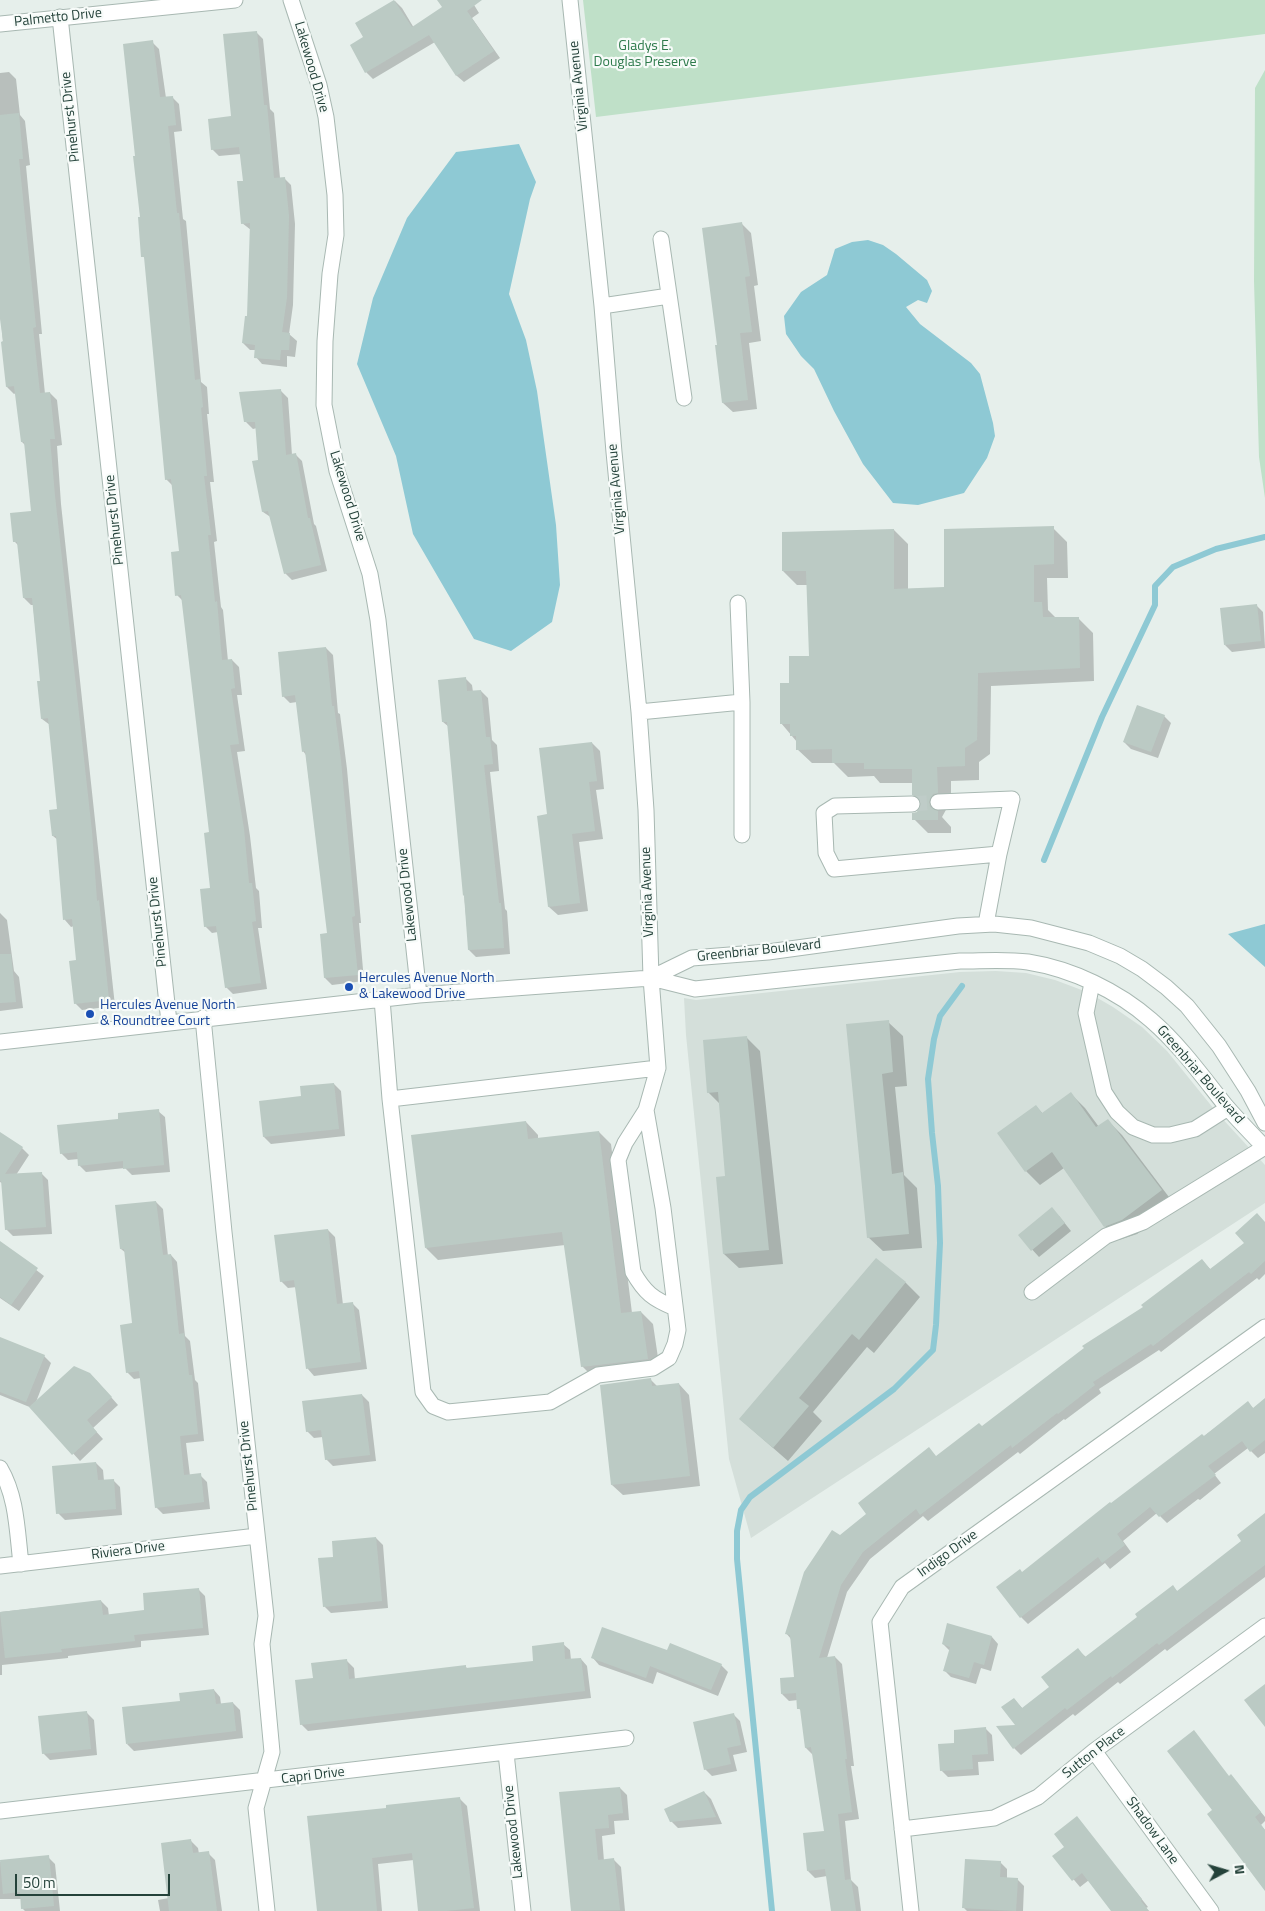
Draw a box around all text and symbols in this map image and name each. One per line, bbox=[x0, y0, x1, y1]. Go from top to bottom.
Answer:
street label: Palmetto Drive bbox=[13, 5, 103, 31]
street label: Lakewood Drive bbox=[290, 20, 332, 114]
park label: Gladys E. Douglas Preserve bbox=[593, 39, 697, 72]
street label: Virginia Avenue bbox=[566, 40, 592, 132]
street label: Pinehurst Drive bbox=[58, 71, 84, 163]
street label: Virginia Avenue bbox=[605, 443, 629, 535]
street label: Lakewood Drive bbox=[325, 449, 369, 543]
street label: Pinehurst Drive bbox=[102, 474, 128, 566]
street label: Virginia Avenue bbox=[638, 846, 658, 938]
street label: Lakewood Drive bbox=[395, 848, 421, 942]
street label: Pinehurst Drive bbox=[145, 876, 171, 968]
street label: Greenbriar Boulevard bbox=[696, 936, 822, 966]
place label: Hercules Avenue North & Lakewood Drive bbox=[359, 971, 495, 1004]
marker: Hercules Avenue North & Lakewood Drive bbox=[343, 981, 355, 993]
place label: Hercules Avenue North & Roundtree Court bbox=[100, 998, 236, 1030]
marker: Hercules Avenue North & Roundtree Court bbox=[84, 1008, 96, 1020]
street label: Greenbriar Boulevard bbox=[1153, 1022, 1247, 1128]
street label: Pinehurst Drive bbox=[236, 1420, 262, 1512]
street label: Indigo Drive bbox=[915, 1527, 981, 1581]
street label: Riviera Drive bbox=[90, 1538, 166, 1564]
street label: Sutton Place bbox=[1059, 1723, 1129, 1783]
street label: Capri Drive bbox=[280, 1764, 346, 1788]
street label: Lakewood Drive bbox=[501, 1785, 527, 1879]
street label: Shadow Lane bbox=[1122, 1794, 1182, 1868]
north arrow bbox=[1200, 1846, 1250, 1896]
text: N bbox=[1229, 1863, 1251, 1875]
scale bar bbox=[18, 1864, 172, 1896]
text: 50 m bbox=[23, 1871, 56, 1894]

